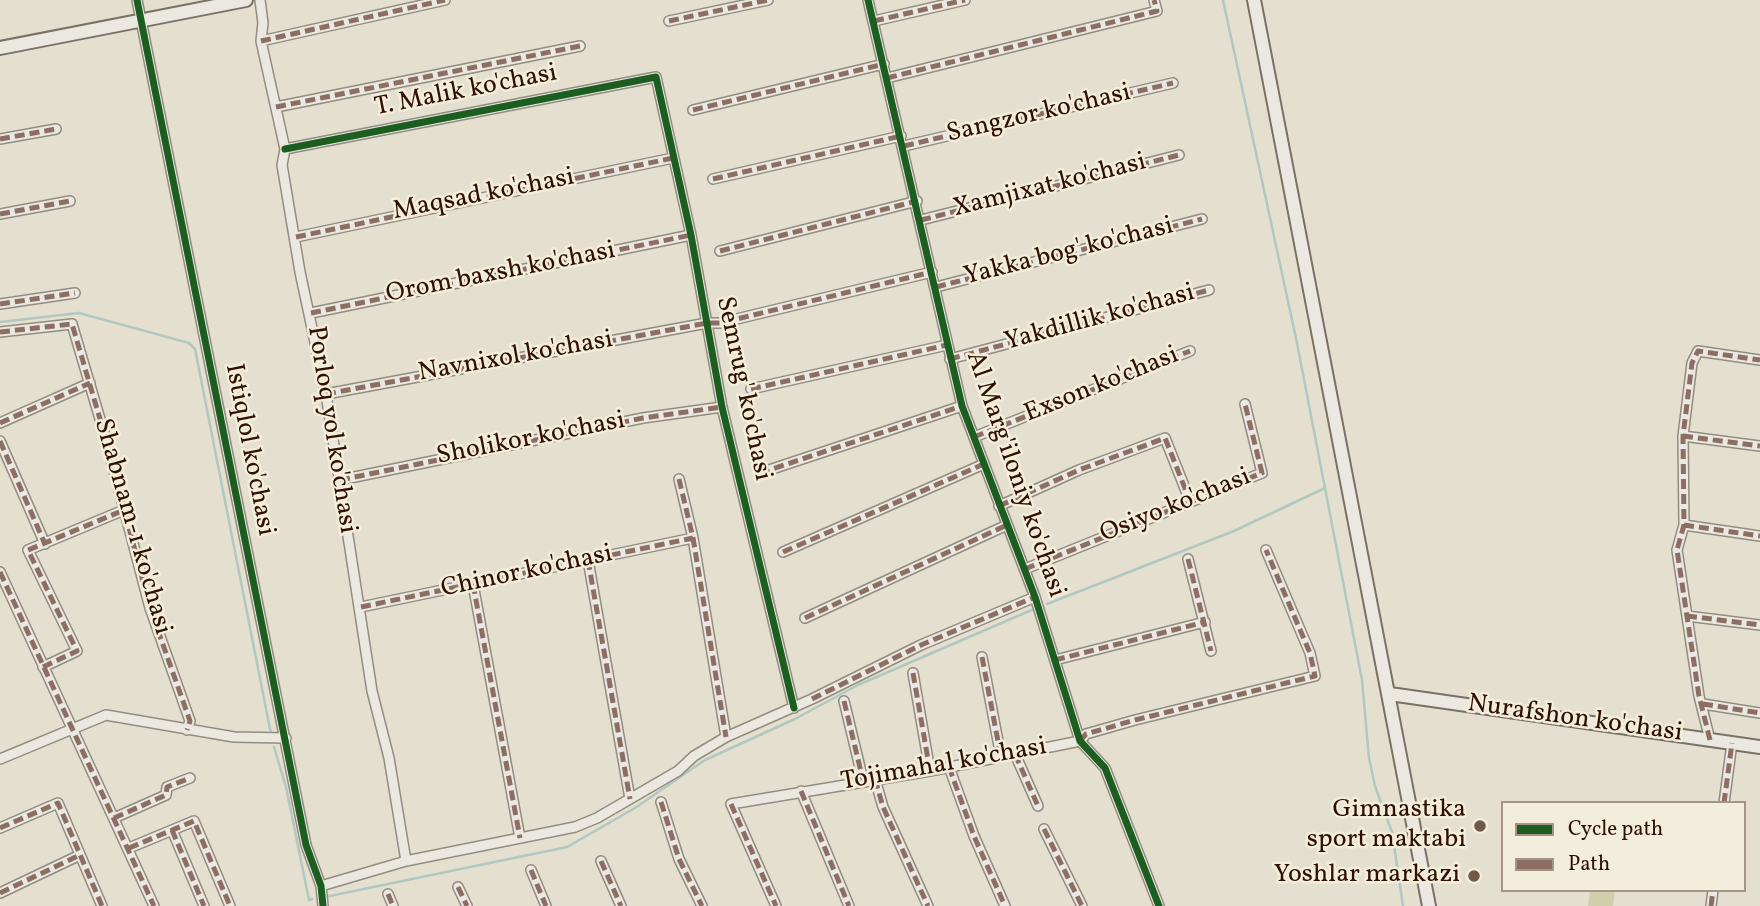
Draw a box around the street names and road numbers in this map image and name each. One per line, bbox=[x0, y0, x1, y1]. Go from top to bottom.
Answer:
street label: T. Malik ko'chasi bbox=[372, 59, 560, 125]
street label: Sangzor ko'chasi bbox=[944, 79, 1134, 151]
street label: Xamjixat ko'chasi bbox=[950, 148, 1150, 226]
street label: Maqsad ko'chasi bbox=[391, 163, 577, 229]
street label: Yakka bog' ko'chasi bbox=[961, 212, 1177, 294]
street label: Orom baxsh ko'chasi bbox=[384, 236, 618, 312]
street label: Yakdillik ko'chasi bbox=[1002, 279, 1198, 359]
street label: Semrug' ko'chasi bbox=[707, 294, 777, 484]
street label: Porloq yol ko'chasi bbox=[298, 324, 362, 536]
street label: Navnixol ko'chasi bbox=[416, 326, 616, 390]
street label: Exson ko'chasi bbox=[1020, 341, 1184, 431]
street label: Al Marg'iloniy ko'chasi bbox=[957, 348, 1071, 602]
street label: Istiqlol ko'chasi bbox=[216, 361, 280, 539]
street label: Sholikor ko'chasi bbox=[434, 406, 628, 474]
street label: Shabnam-1 ko'chasi bbox=[85, 415, 177, 639]
street label: Osiyo ko'chasi bbox=[1096, 463, 1256, 551]
street label: Chinor ko'chasi bbox=[438, 540, 616, 606]
street label: Nurafshon ko'chasi bbox=[1466, 689, 1684, 751]
street label: Tojimahal ko'chasi bbox=[839, 733, 1049, 799]

